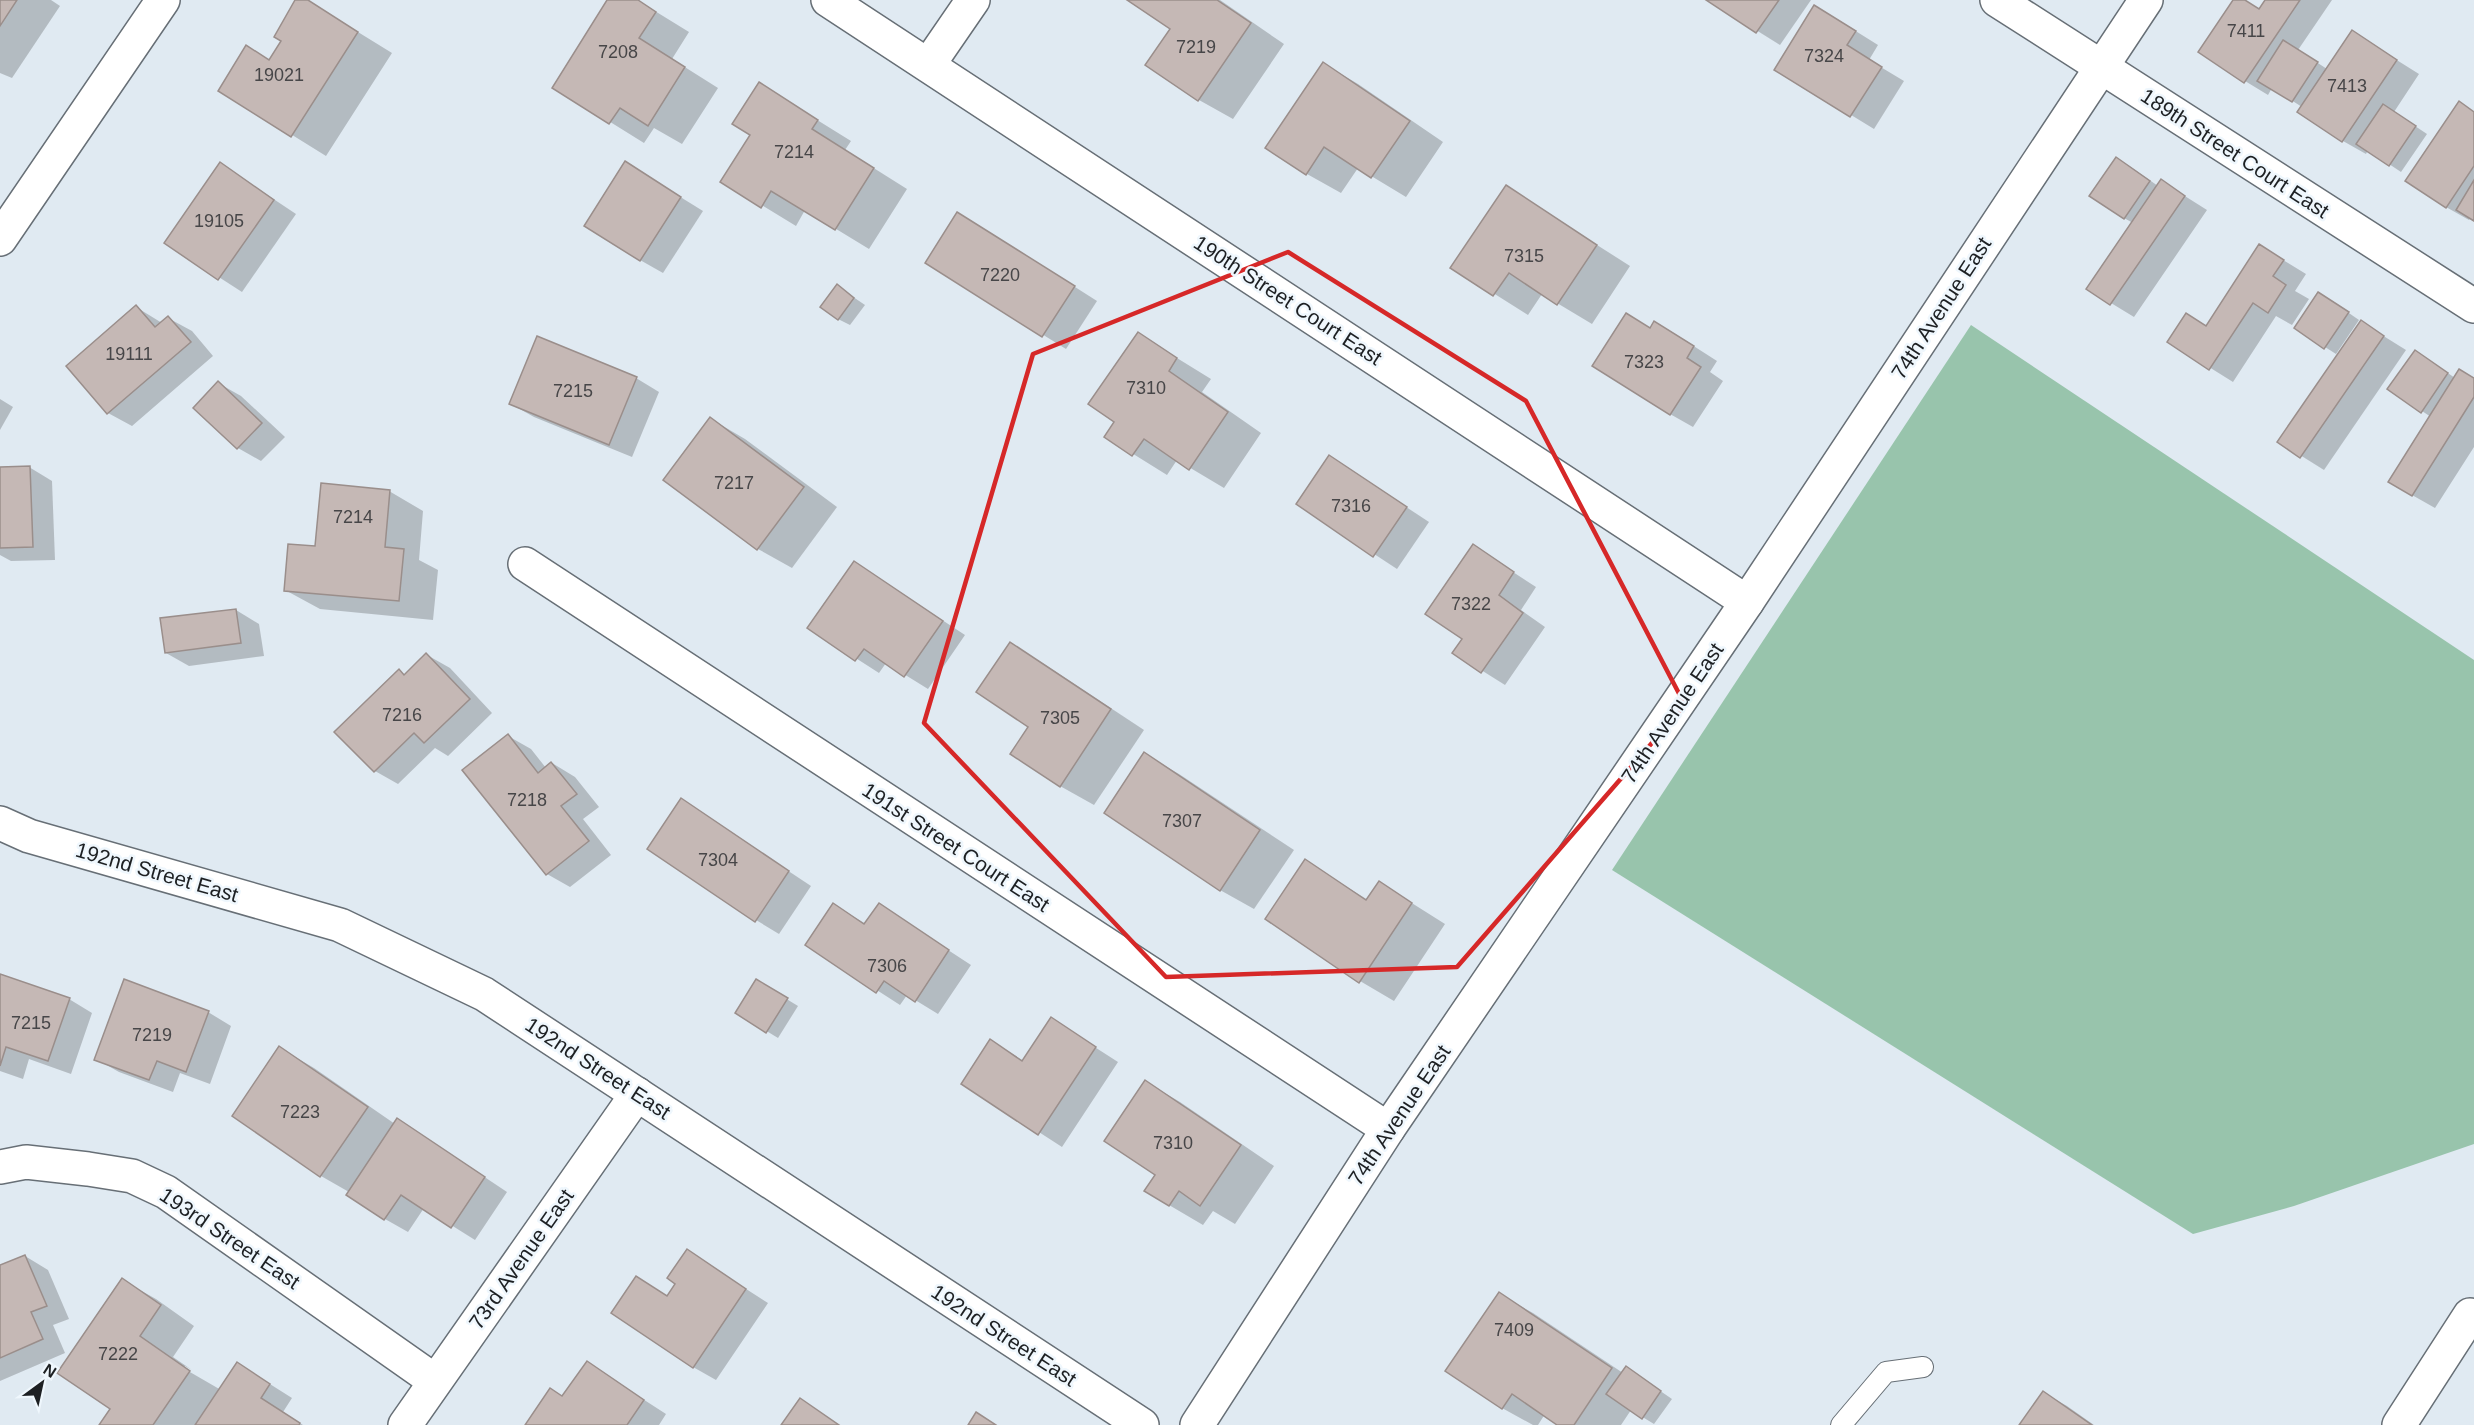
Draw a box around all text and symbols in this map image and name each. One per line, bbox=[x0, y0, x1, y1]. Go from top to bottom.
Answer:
house number: 7411 bbox=[2227, 21, 2265, 41]
house number: 7219 bbox=[1176, 37, 1216, 57]
house number: 7208 bbox=[598, 42, 638, 62]
house number: 7324 bbox=[1804, 46, 1844, 66]
house number: 19021 bbox=[254, 65, 304, 85]
house number: 7413 bbox=[2327, 76, 2367, 96]
street label: 189th Street Court East bbox=[2137, 84, 2333, 222]
house number: 7214 bbox=[774, 142, 814, 162]
house number: 19105 bbox=[194, 211, 244, 231]
street label: 190th Street Court East bbox=[1190, 231, 1386, 369]
street label: 74th Avenue East bbox=[1887, 233, 1995, 383]
house number: 7315 bbox=[1504, 246, 1544, 266]
house number: 7220 bbox=[980, 265, 1020, 285]
house number: 19111 bbox=[105, 344, 153, 364]
house number: 7323 bbox=[1624, 352, 1664, 372]
house number: 7310 bbox=[1126, 378, 1166, 398]
house number: 7215 bbox=[553, 381, 593, 401]
house number: 7217 bbox=[714, 473, 754, 493]
house number: 7316 bbox=[1331, 496, 1371, 516]
house number: 7214 bbox=[333, 507, 373, 527]
house number: 7322 bbox=[1451, 594, 1491, 614]
street label: 74th Avenue East bbox=[1617, 638, 1728, 788]
house number: 7216 bbox=[382, 705, 422, 725]
house number: 7305 bbox=[1040, 708, 1080, 728]
street label: 191st Street Court East bbox=[858, 778, 1054, 916]
house number: 7218 bbox=[507, 790, 547, 810]
house number: 7307 bbox=[1162, 811, 1202, 831]
street label: 192nd Street East bbox=[73, 838, 241, 906]
house number: 7304 bbox=[698, 850, 738, 870]
house number: 7306 bbox=[867, 956, 907, 976]
house number: 7215 bbox=[11, 1013, 51, 1033]
street label: 192nd Street East bbox=[521, 1013, 675, 1124]
house number: 7219 bbox=[132, 1025, 172, 1045]
street label: 74th Avenue East bbox=[1344, 1040, 1455, 1190]
house number: 7223 bbox=[280, 1102, 320, 1122]
house number: 7310 bbox=[1153, 1133, 1193, 1153]
street label: 193rd Street East bbox=[156, 1183, 304, 1293]
street label: 73rd Avenue East bbox=[464, 1185, 578, 1333]
street label: 192nd Street East bbox=[927, 1280, 1081, 1391]
house number: 7409 bbox=[1494, 1320, 1534, 1340]
house number: 7222 bbox=[98, 1344, 138, 1364]
north arrow bbox=[12, 1353, 72, 1413]
text: N bbox=[40, 1361, 59, 1381]

